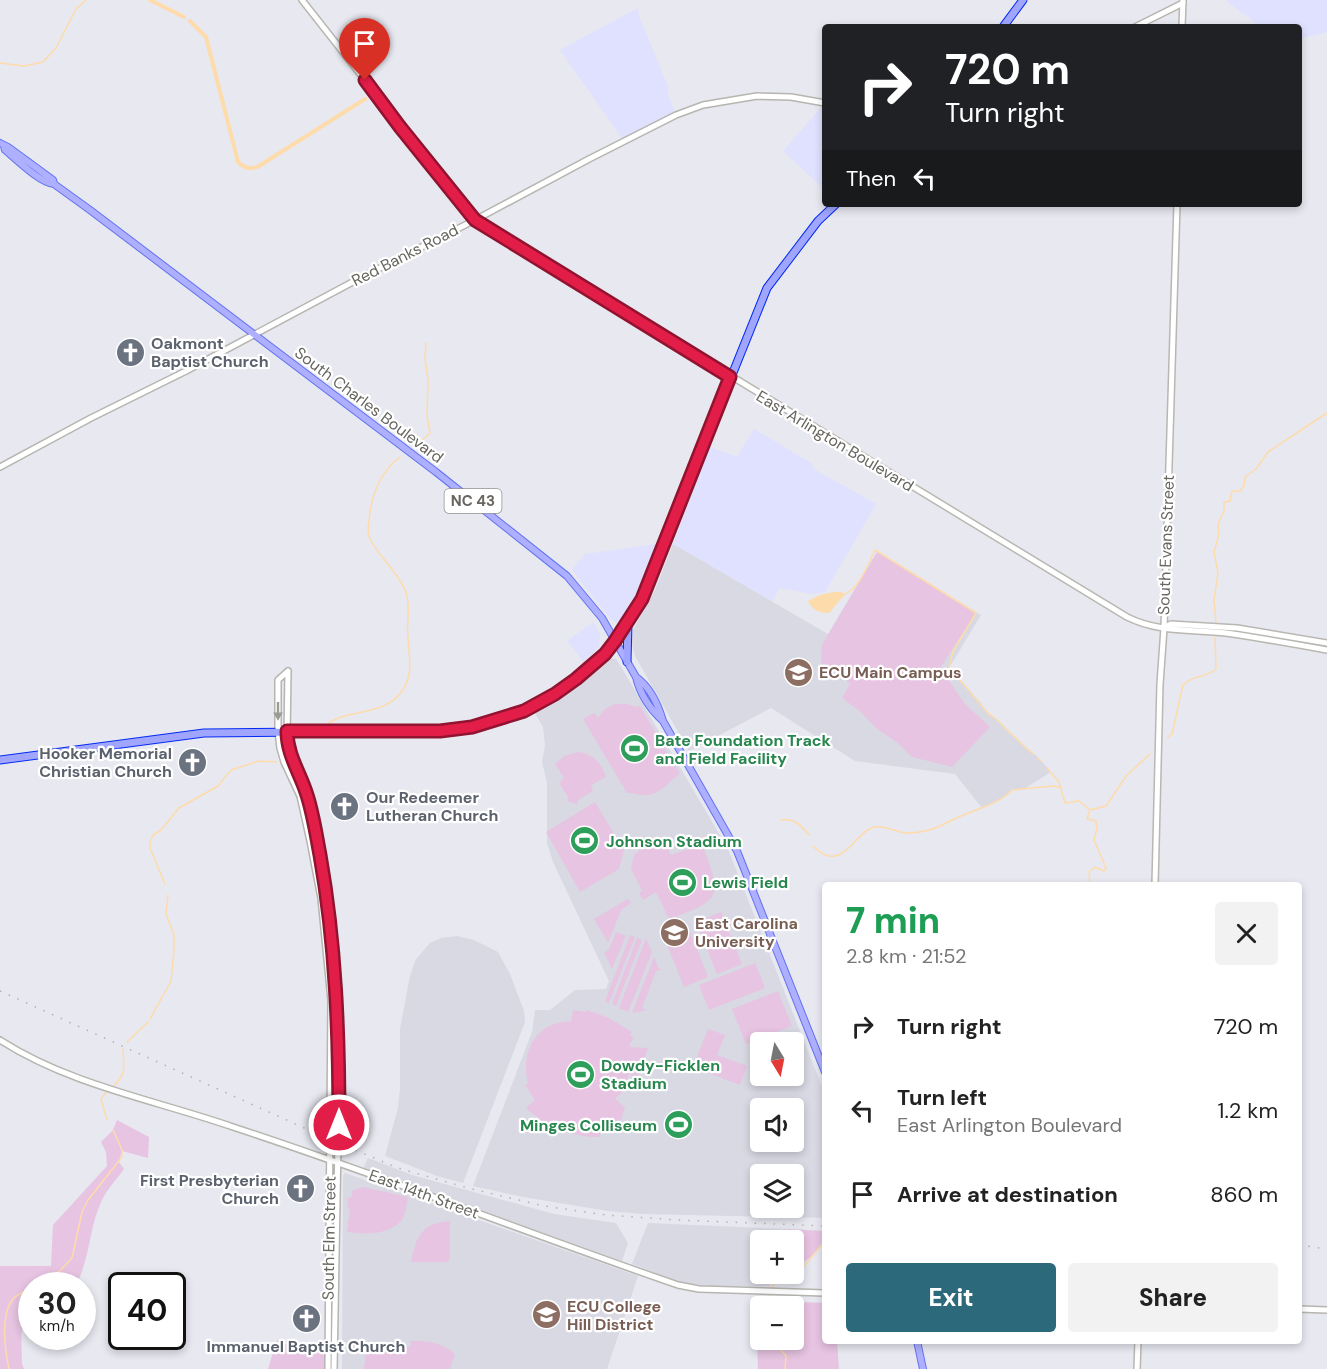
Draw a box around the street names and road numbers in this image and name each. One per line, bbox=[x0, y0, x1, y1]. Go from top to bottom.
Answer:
street label: Red Banks Road bbox=[348, 219, 462, 291]
street label: South Charles Boulevard bbox=[290, 342, 448, 468]
street label: East Arlington Boulevard bbox=[752, 386, 918, 496]
street label: South Evans Street bbox=[1153, 475, 1179, 615]
road number: NC 43 bbox=[444, 489, 502, 513]
street label: East 14th Street bbox=[366, 1164, 482, 1224]
street label: South Elm Street bbox=[317, 1176, 341, 1300]

